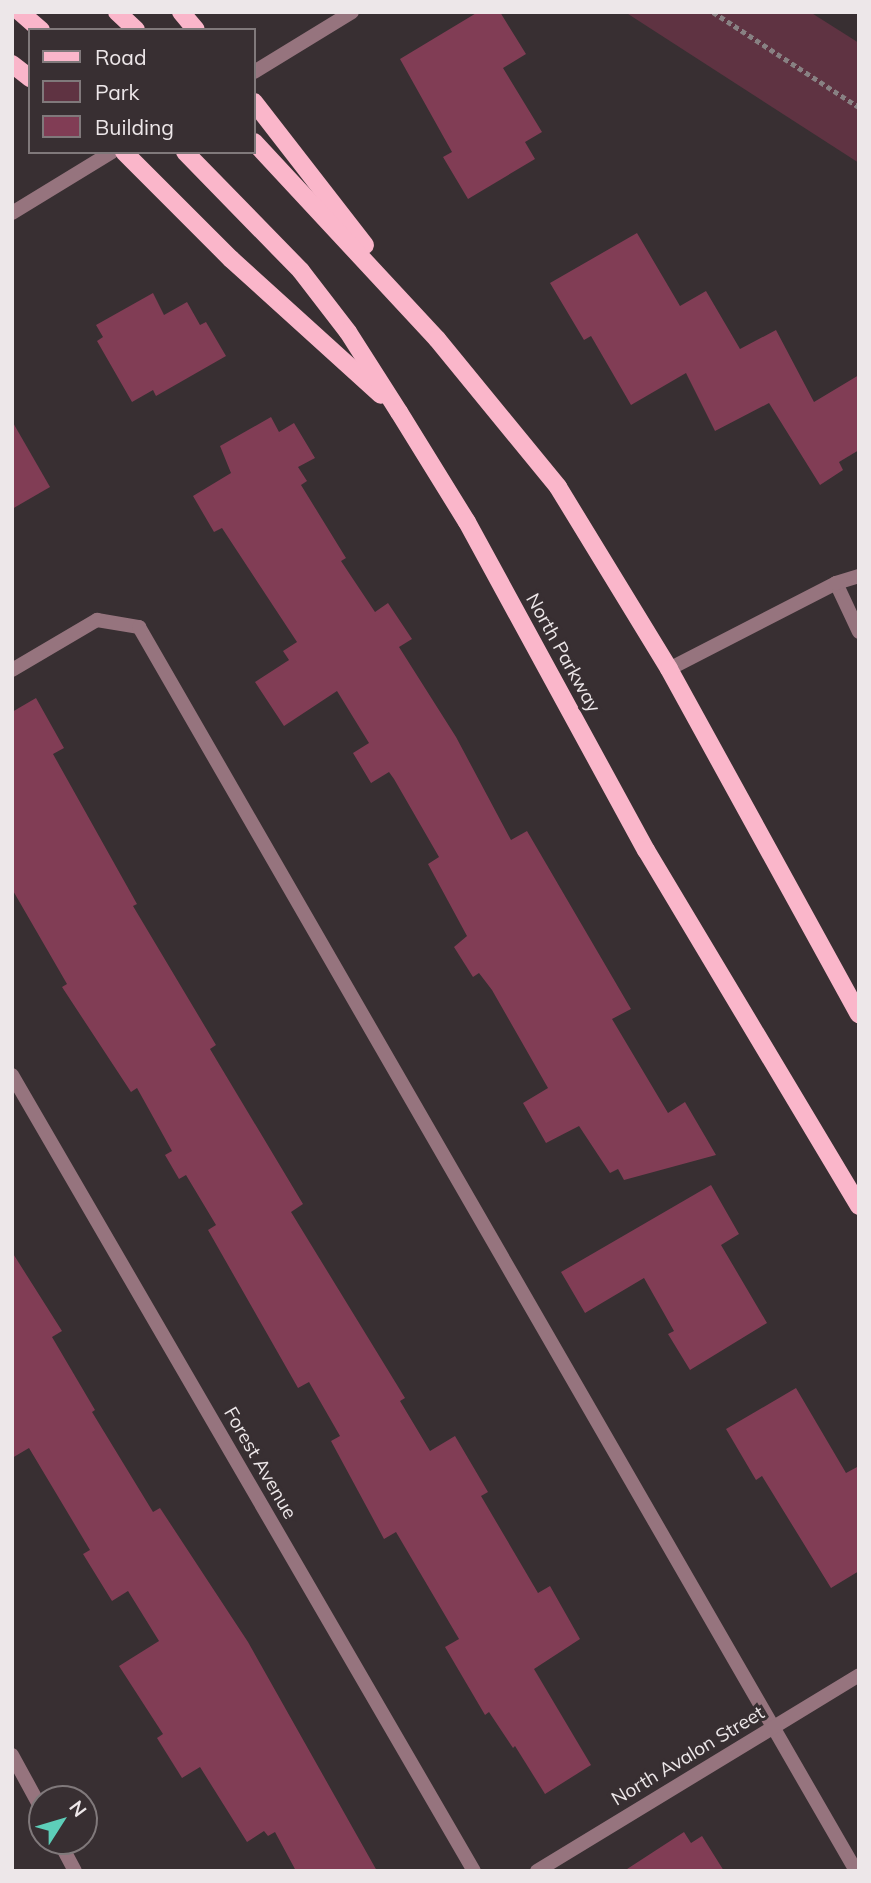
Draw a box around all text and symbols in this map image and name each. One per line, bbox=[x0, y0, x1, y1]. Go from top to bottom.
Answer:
legend bbox=[28, 28, 256, 154]
text: Road bbox=[95, 44, 146, 70]
text: Park bbox=[95, 79, 139, 105]
text: Building bbox=[95, 114, 174, 140]
street label: North Parkway bbox=[521, 589, 605, 717]
street label: Forest Avenue bbox=[219, 1403, 301, 1523]
street label: North Avalon Street bbox=[608, 1701, 768, 1811]
north arrow bbox=[28, 1785, 98, 1855]
text: N bbox=[64, 1796, 92, 1822]

